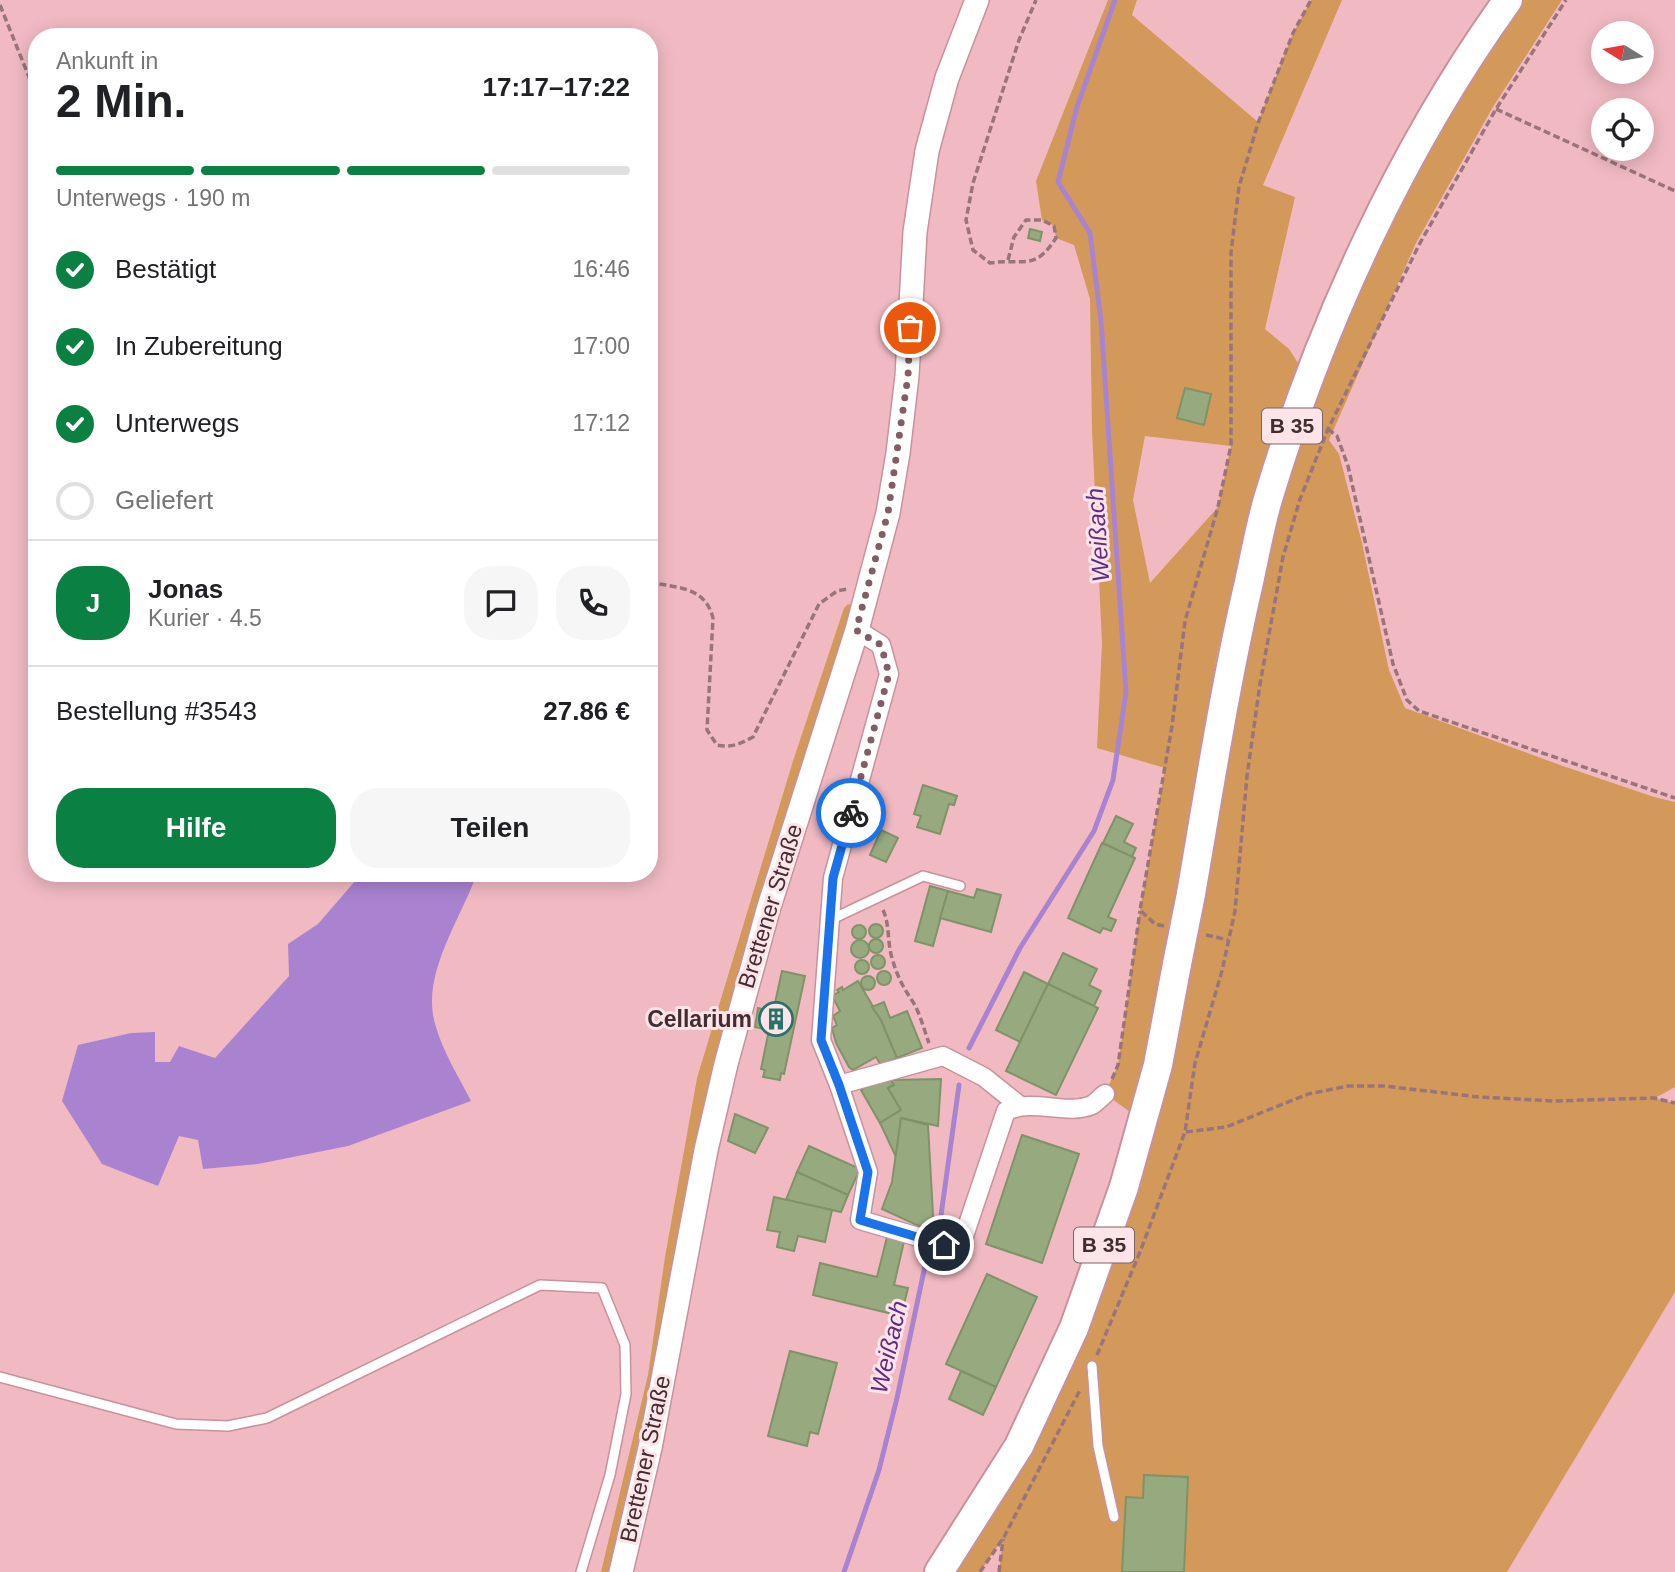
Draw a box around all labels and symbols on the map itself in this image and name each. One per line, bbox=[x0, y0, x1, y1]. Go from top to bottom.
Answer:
north arrow bbox=[1591, 21, 1654, 84]
pin bbox=[880, 298, 940, 358]
road number: B 35 bbox=[1262, 408, 1322, 444]
water label: Weißach bbox=[1081, 487, 1114, 583]
courier bbox=[816, 778, 886, 848]
street label: Brettener Straße bbox=[733, 821, 807, 991]
building icon: Cellarium bbox=[757, 1000, 795, 1038]
place label: Cellarium bbox=[647, 1006, 752, 1032]
pin bbox=[914, 1215, 974, 1275]
road number: B 35 bbox=[1074, 1228, 1134, 1262]
water label: Weißach bbox=[865, 1298, 912, 1396]
street label: Brettener Straße bbox=[615, 1373, 675, 1545]

